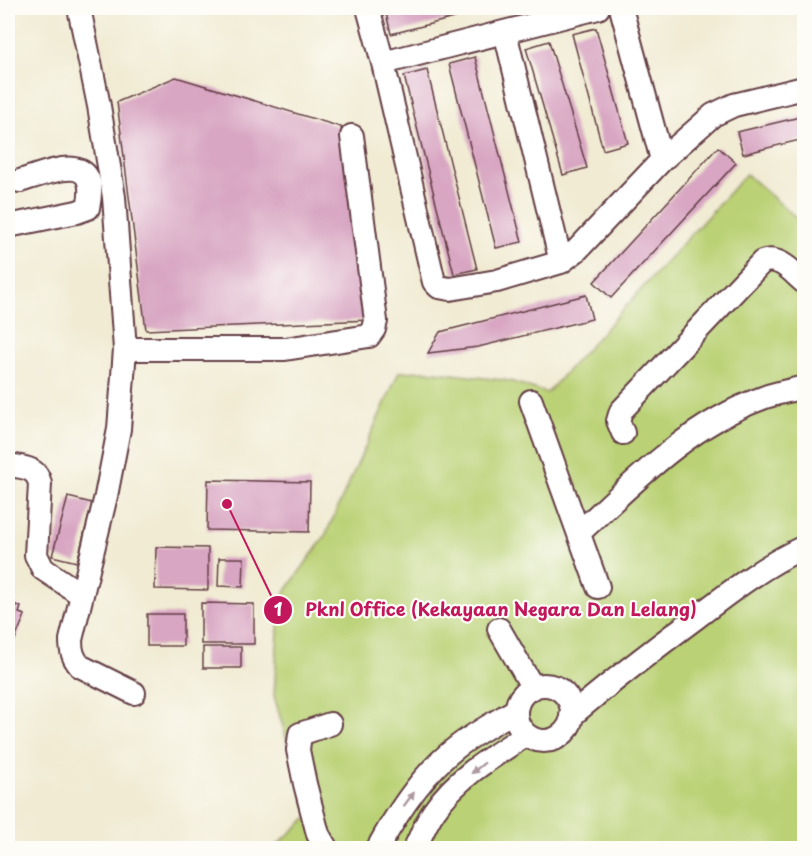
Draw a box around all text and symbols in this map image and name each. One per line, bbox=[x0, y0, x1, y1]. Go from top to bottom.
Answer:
callout: Pknl Office (Kekayaan Negara Dan Lelang) bbox=[263, 592, 709, 628]
text: 1 bbox=[274, 595, 283, 622]
text: Pknl Office (Kekayaan Negara Dan Lelang) bbox=[305, 595, 697, 622]
one-way arrow bbox=[470, 761, 486, 774]
one-way arrow bbox=[402, 791, 415, 807]

